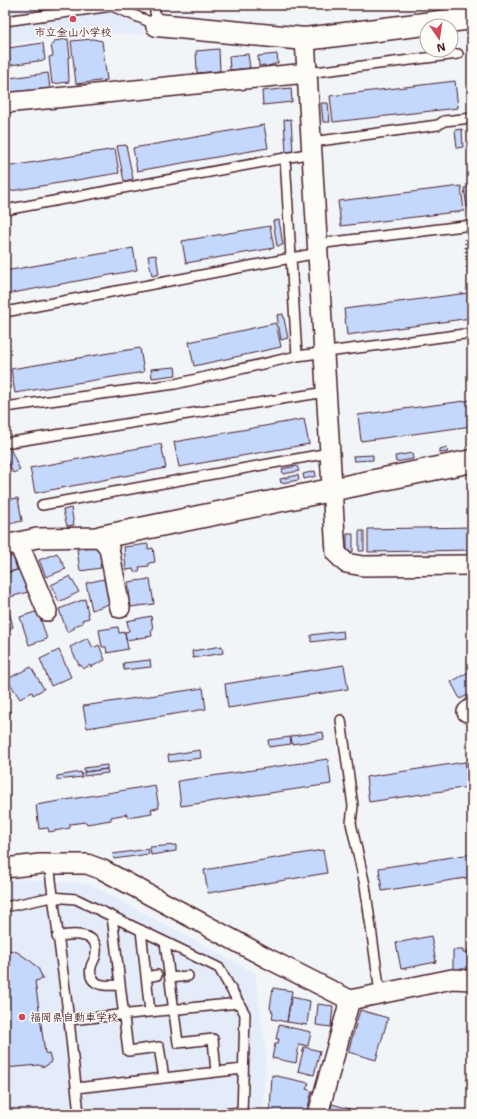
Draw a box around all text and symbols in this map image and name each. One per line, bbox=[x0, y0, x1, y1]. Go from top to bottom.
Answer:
marker: 市立金山小学校 bbox=[68, 14, 78, 24]
north arrow bbox=[419, 18, 459, 58]
place label: 市立金山小学校 bbox=[35, 25, 112, 40]
text: N bbox=[435, 39, 447, 56]
place label: 福岡県自動車学校 bbox=[30, 1010, 118, 1025]
marker: 福岡県自動車学校 bbox=[17, 1012, 27, 1022]

